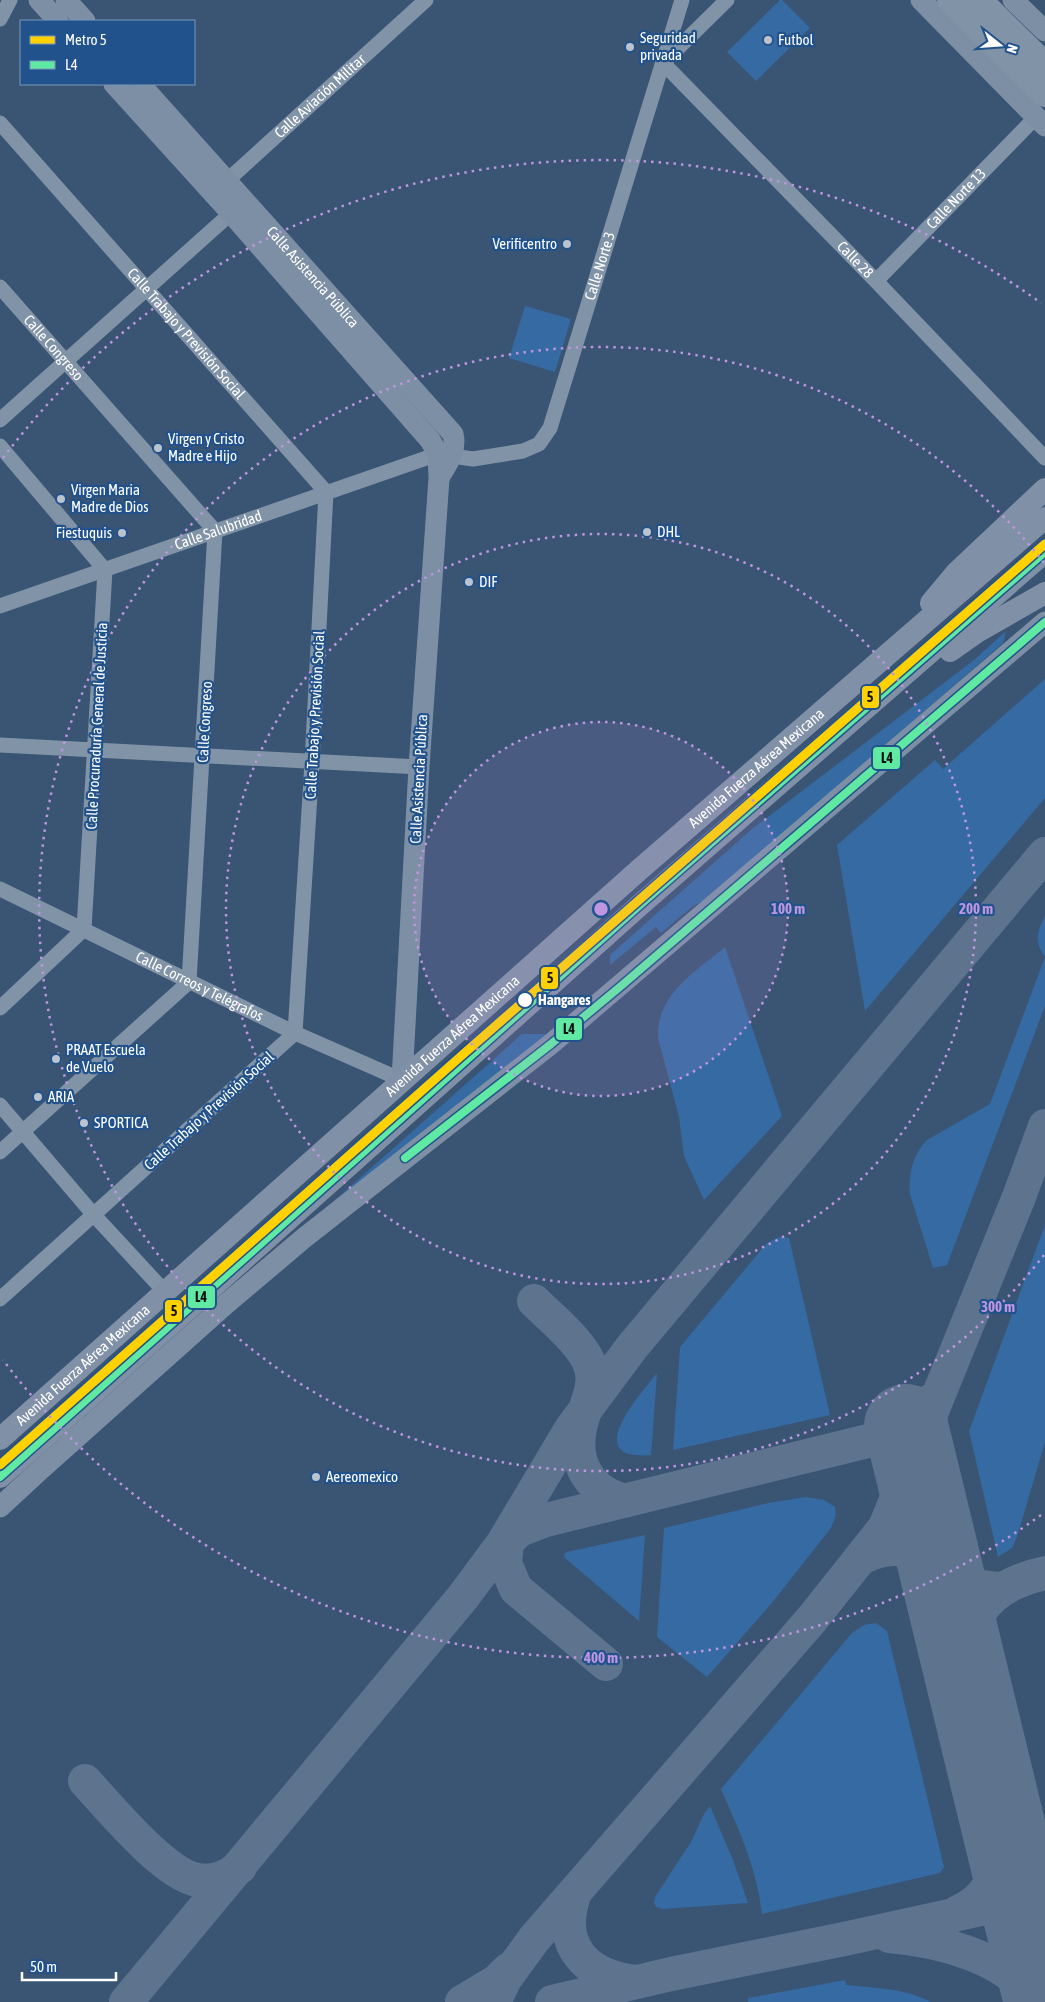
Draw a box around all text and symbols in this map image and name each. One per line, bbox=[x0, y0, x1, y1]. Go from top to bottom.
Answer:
legend bbox=[20, 20, 195, 85]
north arrow bbox=[975, 20, 1025, 70]
place label: Seguridad privada bbox=[640, 29, 696, 63]
text: Metro 5 bbox=[65, 31, 107, 48]
place label: Futbol bbox=[778, 31, 814, 48]
marker: Futbol bbox=[762, 34, 774, 46]
marker: Seguridad privada bbox=[624, 41, 636, 53]
text: N bbox=[1004, 43, 1021, 55]
street label: Calle Aviación Militar bbox=[271, 50, 369, 141]
text: L4 bbox=[65, 56, 78, 73]
street label: Calle Norte 13 bbox=[923, 165, 989, 232]
street label: Calle Asistencia Pública bbox=[263, 223, 363, 331]
street label: Calle Norte 3 bbox=[581, 230, 618, 302]
place label: Verificentro bbox=[492, 235, 557, 252]
street label: Calle 28 bbox=[834, 237, 877, 281]
marker: Verificentro bbox=[561, 238, 573, 250]
street label: Calle Trabajo y Previsión Social bbox=[124, 264, 249, 402]
street label: Calle Congreso bbox=[21, 311, 87, 384]
place label: Virgen y Cristo Madre e Hijo bbox=[168, 430, 244, 464]
marker: Virgen y Cristo Madre e Hijo bbox=[152, 442, 164, 454]
place label: Virgen Maria Madre de Dios bbox=[71, 481, 149, 515]
marker: Virgen Maria Madre de Dios bbox=[55, 493, 67, 505]
street label: Calle Salubridad bbox=[172, 507, 264, 553]
place label: DHL bbox=[657, 523, 680, 540]
place label: Fiestuquis bbox=[56, 524, 112, 541]
marker: DHL bbox=[641, 526, 653, 538]
marker: Fiestuquis bbox=[116, 527, 128, 539]
place label: DIF bbox=[479, 573, 497, 590]
marker: DIF bbox=[463, 576, 475, 588]
street label: Calle Procuraduría General de Justicia bbox=[83, 622, 110, 830]
street label: Calle Trabajo y Previsión Social bbox=[302, 630, 327, 800]
street label: Calle Congreso bbox=[194, 681, 215, 763]
line badge: 5 bbox=[861, 685, 880, 709]
text: 5 bbox=[867, 689, 874, 705]
street label: Avenida Fuerza Aérea Mexicana bbox=[685, 705, 827, 831]
street label: Calle Asistencia Pública bbox=[407, 714, 430, 844]
line badge: L4 bbox=[872, 746, 901, 770]
text: L4 bbox=[881, 750, 893, 766]
centre of rings bbox=[592, 900, 610, 918]
text: 100 m bbox=[771, 900, 805, 917]
text: 200 m bbox=[959, 900, 993, 917]
street label: Calle Correos y Telégrafos bbox=[133, 948, 266, 1024]
line badge: 5 bbox=[540, 966, 559, 990]
text: 5 bbox=[547, 970, 554, 986]
street label: Avenida Fuerza Aérea Mexicana bbox=[382, 972, 523, 1100]
marker: Hangares bbox=[516, 991, 534, 1009]
place label: Hangares bbox=[538, 991, 591, 1008]
line badge: L4 bbox=[555, 1017, 583, 1041]
text: L4 bbox=[563, 1021, 575, 1037]
place label: PRAAT Escuela de Vuelo bbox=[66, 1041, 146, 1075]
street label: Calle Trabajo y Previsión Social bbox=[140, 1048, 277, 1173]
marker: PRAAT Escuela de Vuelo bbox=[50, 1053, 62, 1065]
place label: ARIA bbox=[48, 1088, 75, 1105]
marker: ARIA bbox=[32, 1091, 44, 1103]
place label: SPORTICA bbox=[94, 1114, 149, 1131]
marker: SPORTICA bbox=[78, 1117, 90, 1129]
line badge: L4 bbox=[187, 1285, 216, 1309]
text: L4 bbox=[195, 1289, 207, 1305]
text: 300 m bbox=[981, 1298, 1015, 1315]
line badge: 5 bbox=[164, 1299, 183, 1323]
street label: Avenida Fuerza Aérea Mexicana bbox=[12, 1301, 153, 1429]
text: 5 bbox=[171, 1303, 178, 1319]
place label: Aereomexico bbox=[326, 1468, 398, 1485]
marker: Aereomexico bbox=[310, 1471, 322, 1483]
text: 400 m bbox=[583, 1649, 618, 1666]
scale bar bbox=[22, 1950, 116, 1982]
text: 50 m bbox=[30, 1958, 57, 1975]

